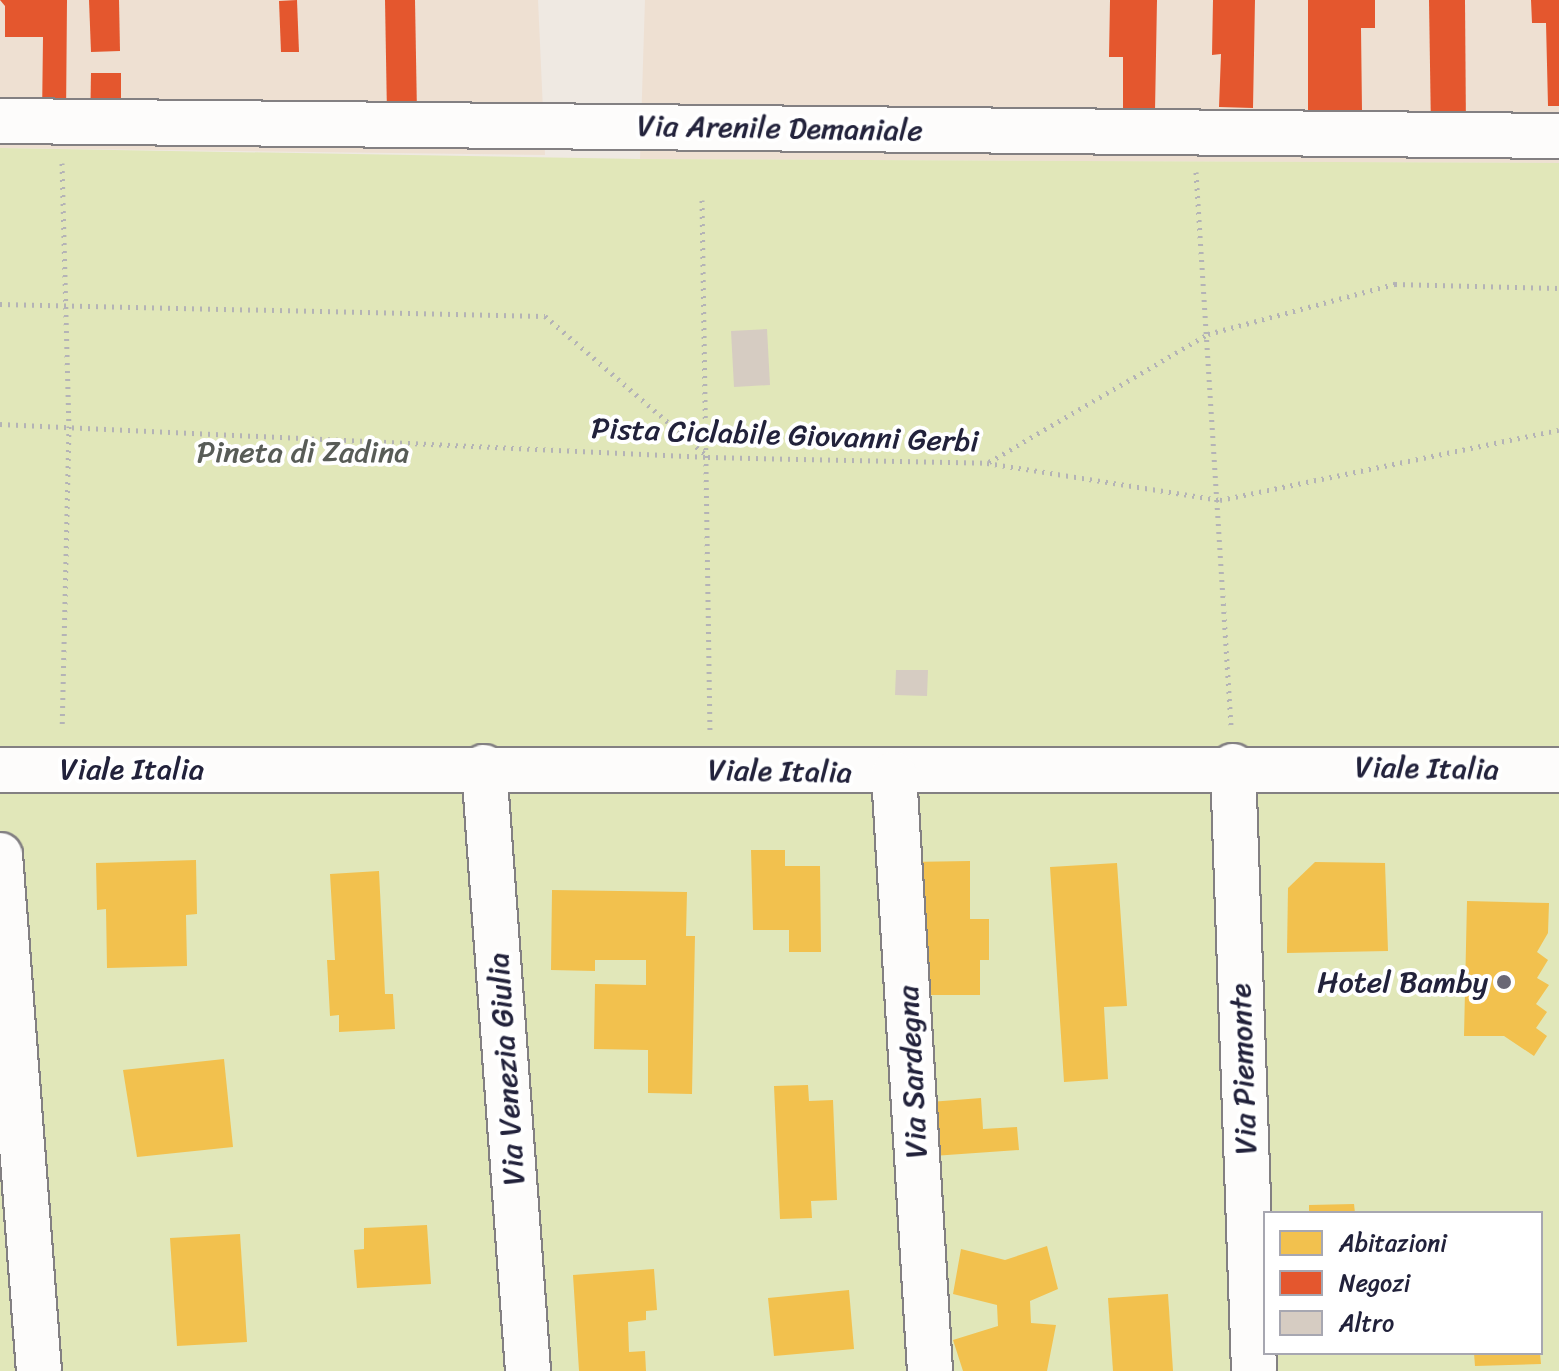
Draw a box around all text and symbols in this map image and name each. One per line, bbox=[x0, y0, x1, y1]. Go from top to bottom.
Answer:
street label: Via Arenile Demaniale bbox=[636, 108, 924, 148]
street label: Pista Ciclabile Giovanni Gerbi bbox=[590, 410, 980, 460]
park label: Pineta di Zadina bbox=[197, 434, 409, 470]
street label: Viale Italia bbox=[1355, 749, 1499, 787]
street label: Viale Italia bbox=[60, 751, 204, 787]
street label: Viale Italia bbox=[708, 752, 852, 790]
street label: Via Venezia Giulia bbox=[480, 952, 532, 1186]
place label: Hotel Bamby bbox=[1318, 964, 1488, 1000]
marker: Hotel Bamby bbox=[1495, 973, 1513, 991]
street label: Via Piemonte bbox=[1222, 982, 1264, 1156]
street label: Via Sardegna bbox=[890, 985, 934, 1159]
legend bbox=[1263, 1211, 1543, 1355]
text: Abitazioni bbox=[1339, 1222, 1447, 1264]
text: Negozi bbox=[1339, 1262, 1410, 1304]
text: Altro bbox=[1339, 1302, 1394, 1344]

